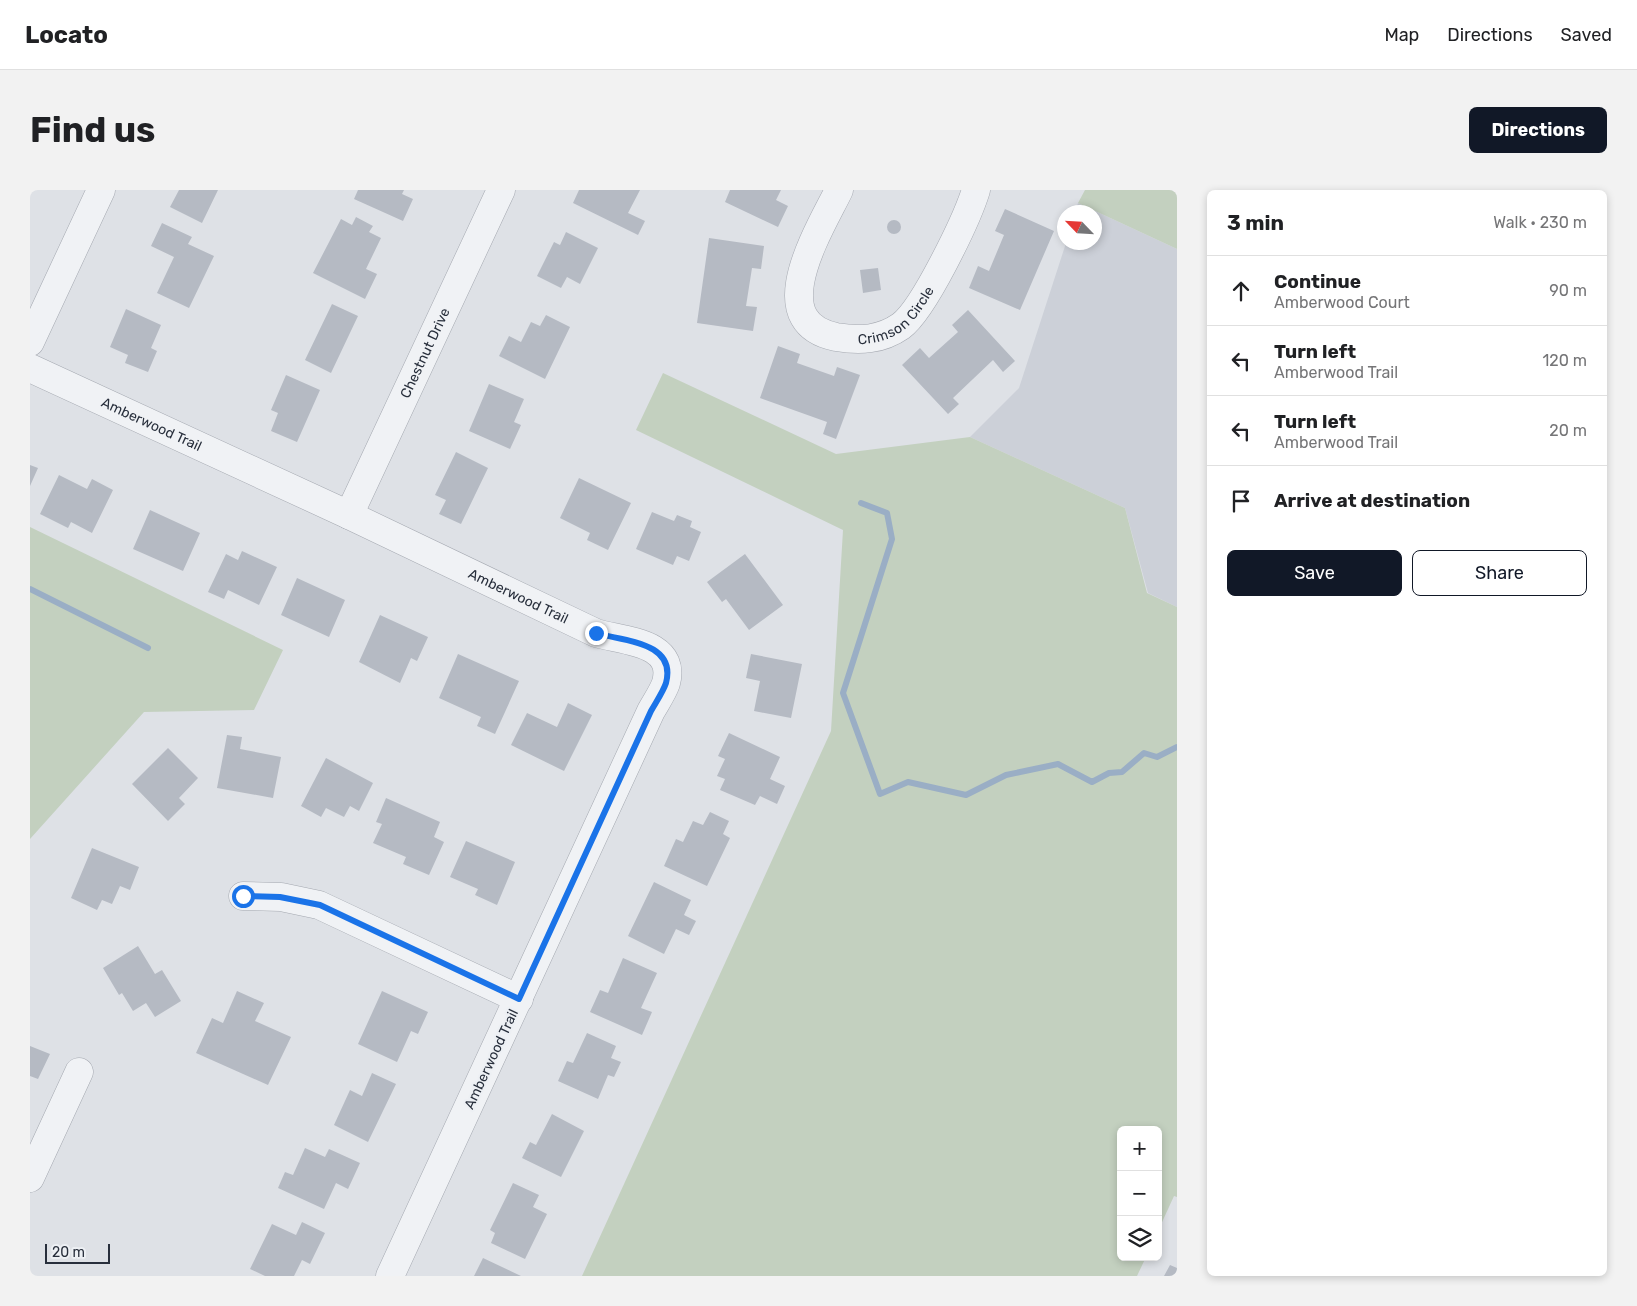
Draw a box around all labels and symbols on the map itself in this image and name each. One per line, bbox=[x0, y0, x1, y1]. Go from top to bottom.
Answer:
north arrow bbox=[1057, 205, 1102, 250]
street label: Crimson Circle bbox=[857, 283, 938, 348]
street label: Chestnut Drive bbox=[397, 305, 454, 401]
street label: Amberwood Trail bbox=[99, 394, 204, 455]
street label: Amberwood Trail bbox=[466, 565, 571, 627]
route end bbox=[585, 622, 608, 645]
route start bbox=[232, 885, 255, 908]
street label: Amberwood Trail bbox=[461, 1006, 522, 1112]
scale bar bbox=[45, 1241, 110, 1264]

